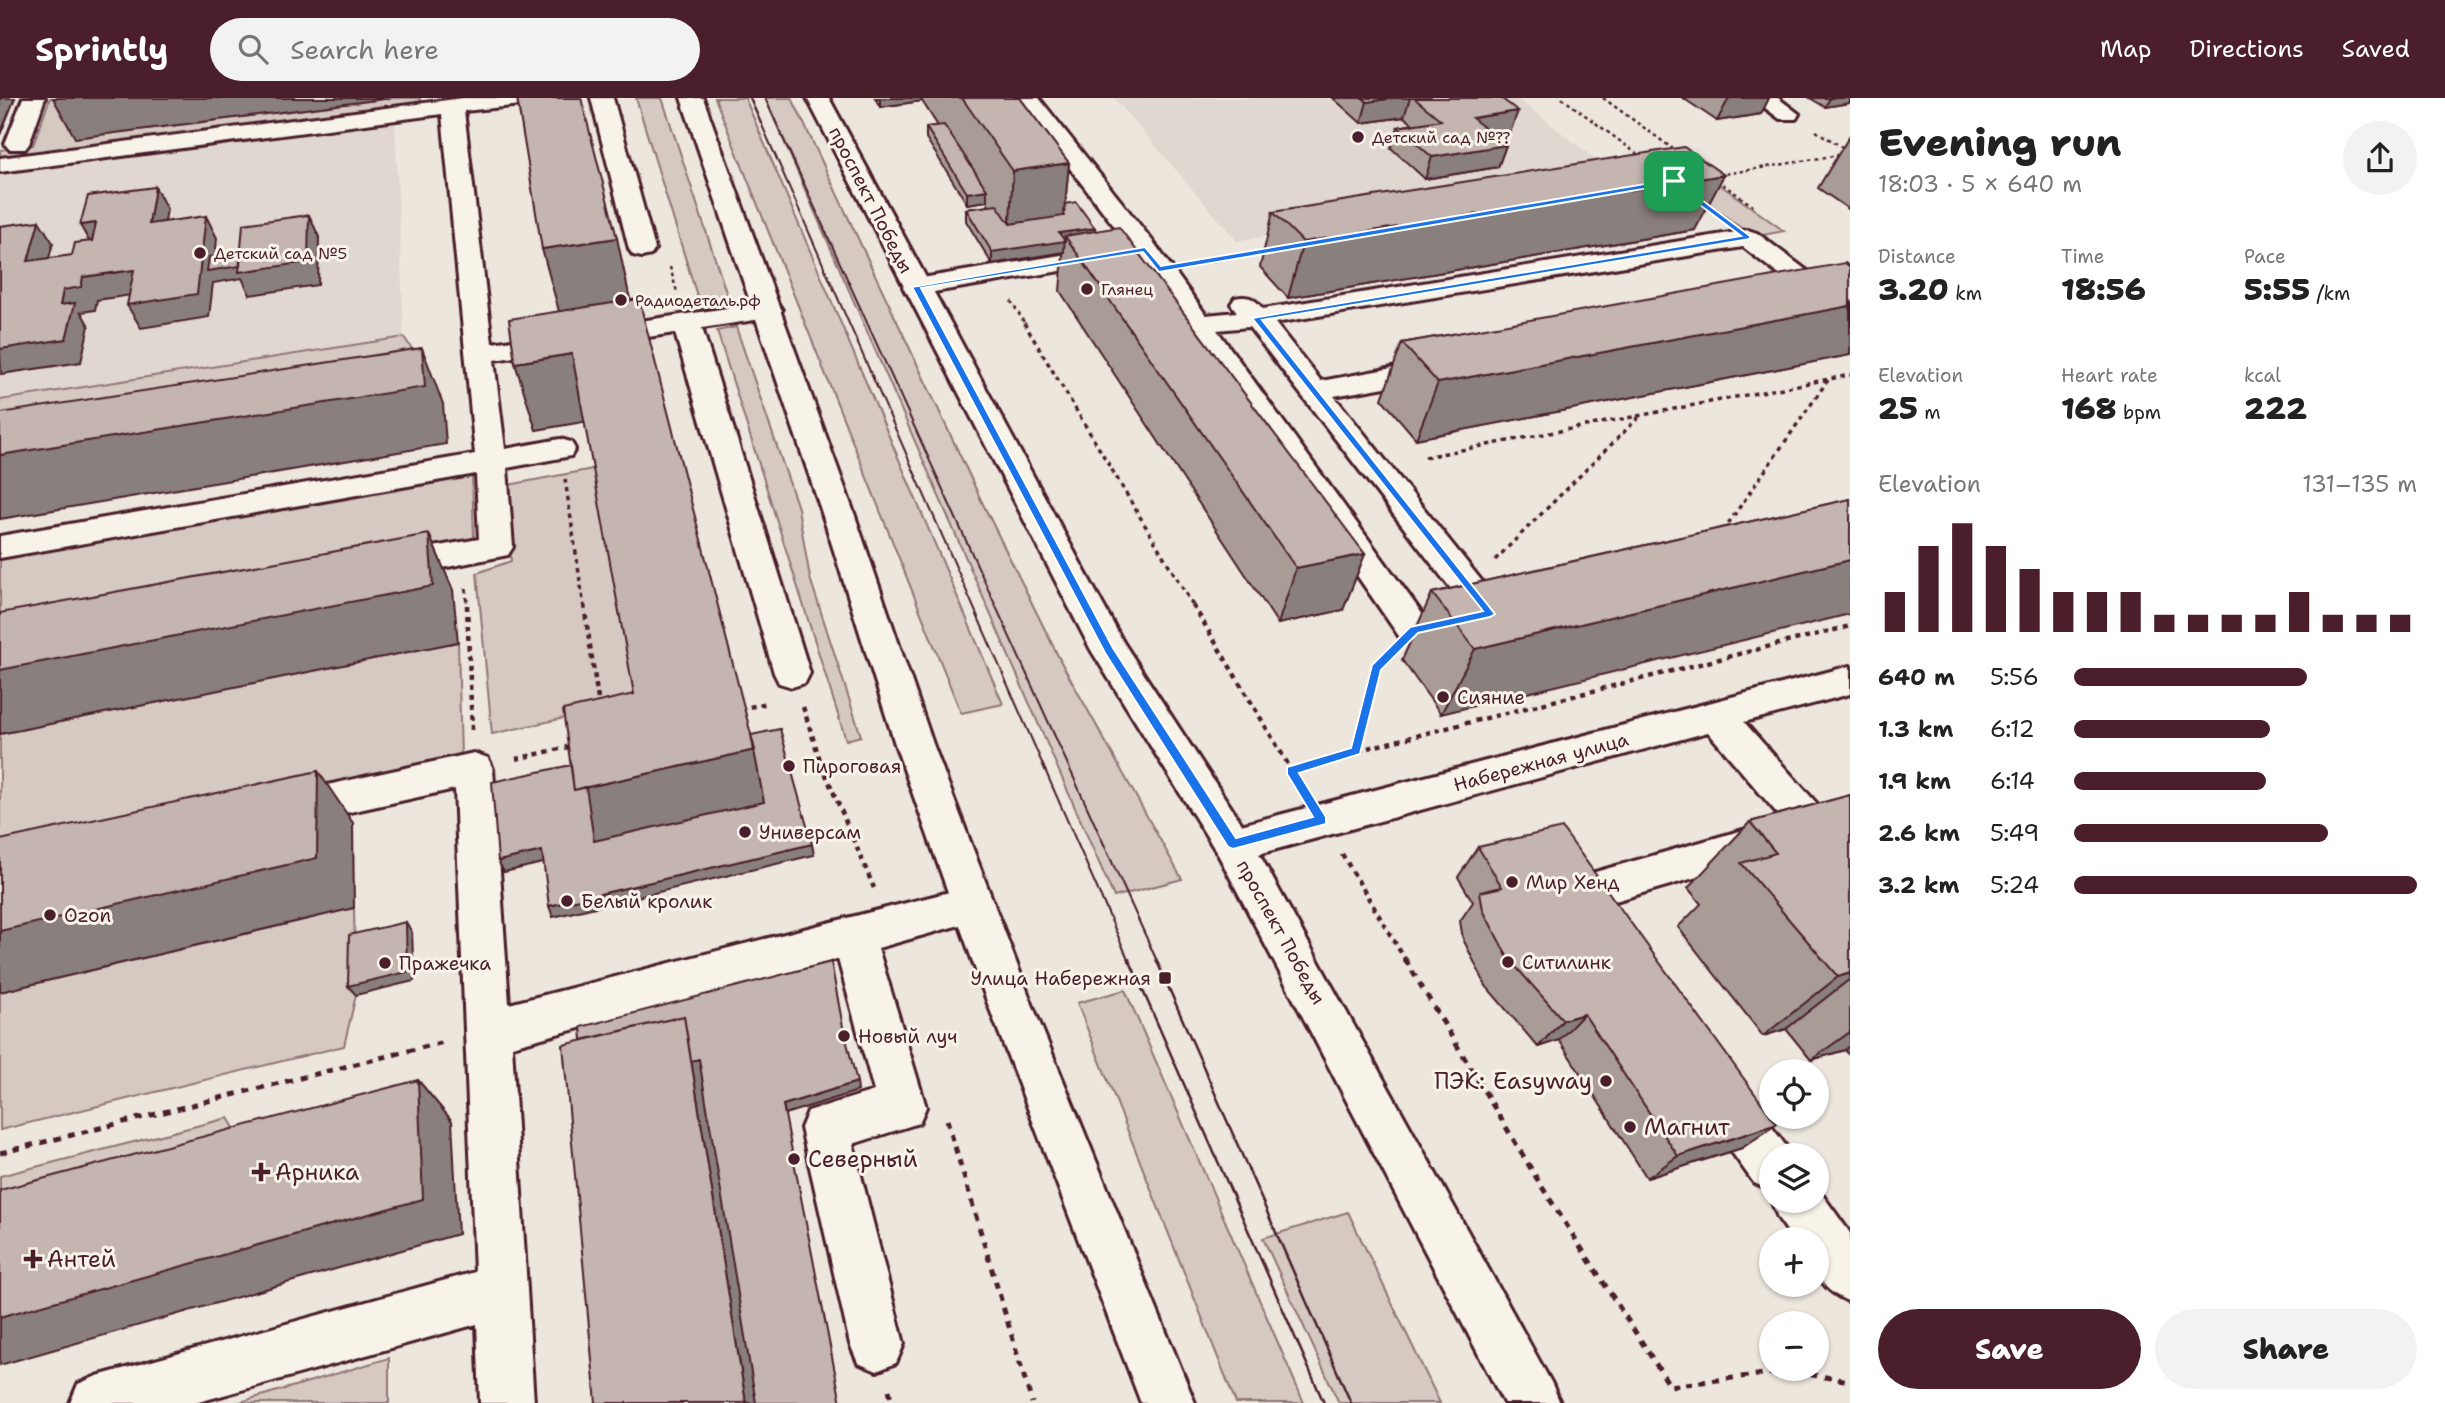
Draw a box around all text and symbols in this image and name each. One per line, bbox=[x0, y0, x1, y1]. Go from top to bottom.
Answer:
search box bbox=[210, 18, 700, 81]
text: Sprintly bbox=[35, 27, 168, 72]
icon: search bbox=[234, 30, 272, 68]
text: Search here bbox=[290, 32, 439, 67]
text: Map bbox=[2100, 33, 2151, 65]
text: Directions bbox=[2189, 33, 2304, 65]
text: Saved bbox=[2342, 33, 2410, 65]
text: Evening run bbox=[1878, 117, 2121, 168]
button: share bbox=[2343, 121, 2417, 195]
street label: проспект Победы bbox=[823, 122, 919, 278]
place label: Детский сад №?? bbox=[1372, 127, 1510, 148]
marker: Детский сад №?? bbox=[1350, 129, 1366, 145]
pin bbox=[1644, 151, 1704, 211]
icon: arrive bbox=[1655, 162, 1693, 200]
text: 18:03 · 5 × 640 m bbox=[1878, 169, 2082, 199]
place label: Детский сад №5 bbox=[214, 243, 347, 264]
text: Distance bbox=[1878, 244, 1956, 269]
text: Time bbox=[2061, 244, 2105, 269]
text: Pace bbox=[2244, 244, 2286, 269]
marker: Детский сад №5 bbox=[192, 245, 208, 261]
text: 3.20 bbox=[1878, 269, 1949, 310]
text: 18:56 bbox=[2061, 269, 2146, 310]
text: 5:55 bbox=[2244, 269, 2310, 310]
place label: Глянец bbox=[1101, 279, 1153, 300]
marker: Глянец bbox=[1079, 281, 1095, 297]
text: km bbox=[1949, 281, 1982, 306]
text: /km bbox=[2310, 281, 2350, 306]
place label: Радиодеталь.рф bbox=[635, 290, 761, 311]
marker: Радиодеталь.рф bbox=[613, 292, 629, 308]
text: Elevation bbox=[1878, 363, 1963, 388]
text: Heart rate bbox=[2061, 363, 2158, 388]
text: kcal bbox=[2244, 363, 2281, 388]
text: 25 bbox=[1878, 388, 1918, 429]
text: 168 bbox=[2061, 388, 2116, 429]
text: 222 bbox=[2244, 388, 2307, 429]
text: m bbox=[1918, 400, 1941, 425]
text: bpm bbox=[2116, 400, 2161, 425]
text: Elevation bbox=[1878, 469, 1981, 499]
text: 131–135 m bbox=[2302, 469, 2417, 499]
text: 640 m bbox=[1878, 662, 1955, 692]
text: 5:56 bbox=[1990, 662, 2039, 692]
place label: Сияние bbox=[1457, 685, 1525, 710]
marker: Сияние bbox=[1435, 689, 1451, 705]
text: 1.3 km bbox=[1878, 714, 1953, 744]
text: 6:12 bbox=[1990, 714, 2035, 744]
street label: Набережная улица bbox=[1451, 727, 1631, 797]
place label: Пироговая bbox=[803, 754, 901, 779]
marker: Пироговая bbox=[781, 758, 797, 774]
text: 1.9 km bbox=[1878, 766, 1951, 796]
text: 6:14 bbox=[1990, 766, 2035, 796]
text: 2.6 km bbox=[1878, 818, 1960, 848]
text: 5:49 bbox=[1990, 818, 2039, 848]
place label: Универсам bbox=[759, 820, 861, 845]
marker: Универсам bbox=[737, 824, 753, 840]
street label: проспект Победы bbox=[1231, 855, 1331, 1009]
place label: Мир Хенд bbox=[1526, 870, 1620, 895]
text: 3.2 km bbox=[1878, 870, 1960, 900]
text: 5:24 bbox=[1990, 870, 2039, 900]
marker: Мир Хенд bbox=[1504, 874, 1520, 890]
place label: Белый кролик bbox=[581, 889, 712, 914]
marker: Белый кролик bbox=[559, 893, 575, 909]
place label: Ozon bbox=[64, 903, 111, 928]
marker: Ozon bbox=[42, 907, 58, 923]
place label: Ситилинк bbox=[1522, 950, 1611, 975]
place label: Пражечка bbox=[399, 951, 491, 976]
marker: Ситилинк bbox=[1500, 954, 1516, 970]
marker: Пражечка bbox=[377, 955, 393, 971]
place label: Улица Набережная bbox=[971, 966, 1151, 991]
marker: Улица Набережная bbox=[1157, 970, 1173, 986]
place label: Новый луч bbox=[858, 1024, 957, 1049]
marker: Новый луч bbox=[836, 1028, 852, 1044]
map controls bbox=[1759, 1059, 1829, 1381]
button: locate bbox=[1759, 1059, 1829, 1129]
place label: ПЭК: Easyway bbox=[1434, 1066, 1592, 1096]
marker: ПЭК: Easyway bbox=[1598, 1073, 1614, 1089]
place label: Магнит bbox=[1644, 1112, 1730, 1142]
marker: Магнит bbox=[1622, 1119, 1638, 1135]
button: layers bbox=[1759, 1143, 1829, 1213]
place label: Северный bbox=[808, 1144, 918, 1174]
marker: Северный bbox=[786, 1151, 802, 1167]
place label: Арника bbox=[275, 1157, 359, 1187]
marker: Арника bbox=[253, 1164, 269, 1180]
button: + bbox=[1759, 1227, 1829, 1297]
place label: Антей bbox=[47, 1244, 116, 1274]
marker: Антей bbox=[25, 1251, 41, 1267]
button: Save bbox=[1878, 1309, 2141, 1389]
button: Share bbox=[2155, 1309, 2417, 1389]
button: − bbox=[1759, 1311, 1829, 1381]

